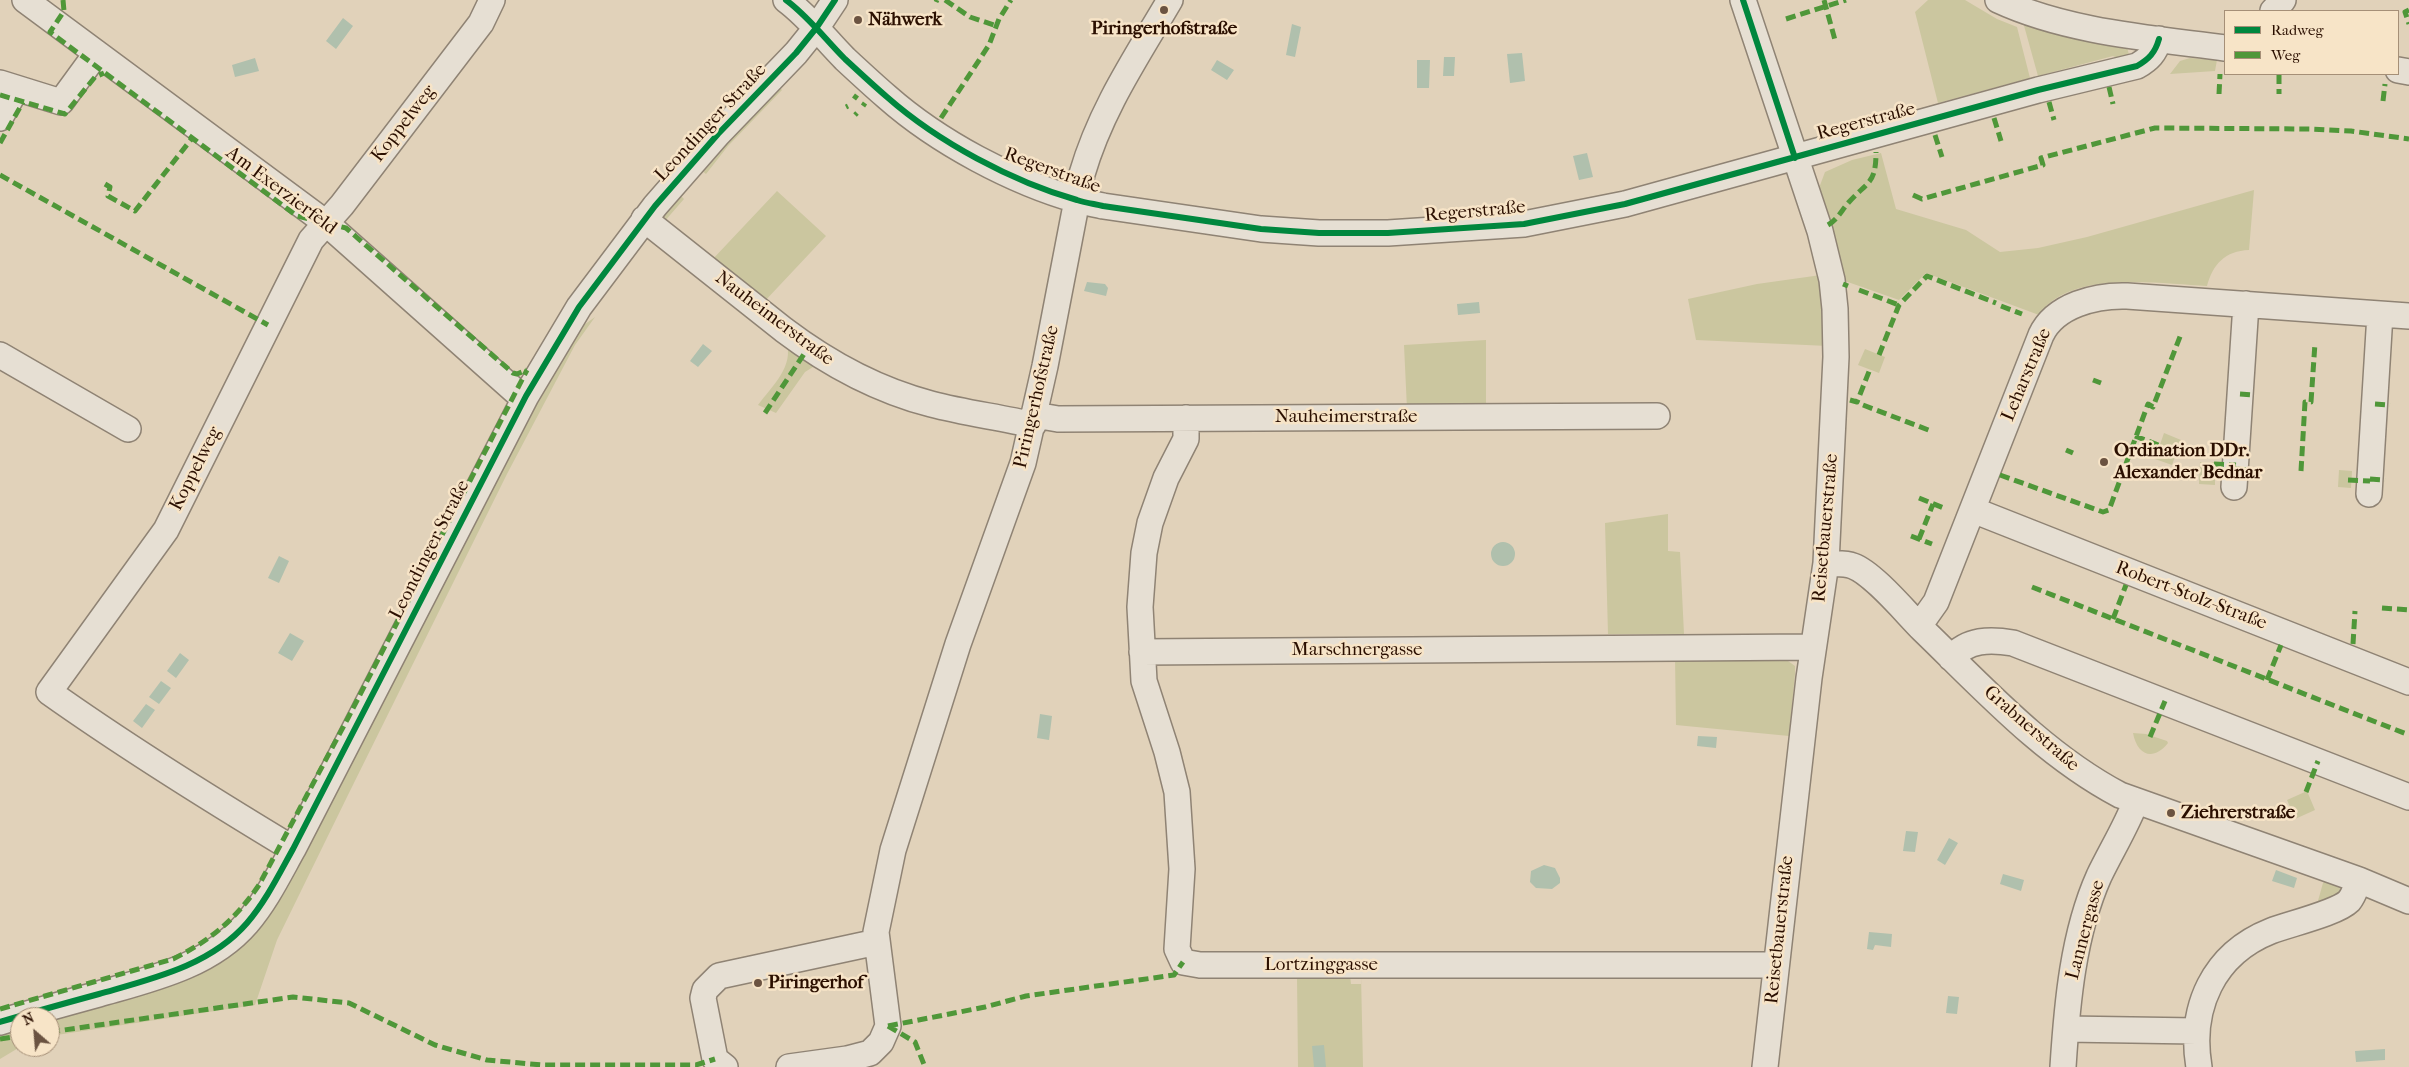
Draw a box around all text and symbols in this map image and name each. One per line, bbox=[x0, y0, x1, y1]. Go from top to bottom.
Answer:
marker: Piringerhofstraße bbox=[1158, 4, 1170, 16]
place label: Nähwerk bbox=[868, 9, 942, 31]
legend bbox=[2224, 10, 2399, 75]
marker: Nähwerk bbox=[852, 14, 864, 26]
place label: Piringerhofstraße bbox=[1091, 18, 1237, 40]
text: Radweg bbox=[2271, 21, 2323, 39]
text: Weg bbox=[2271, 46, 2300, 64]
street label: Leondinger Straße bbox=[650, 59, 772, 187]
street label: Koppelweg bbox=[367, 81, 441, 167]
street label: Regerstraße bbox=[1814, 98, 1918, 146]
street label: Am Exerzierfeld bbox=[221, 142, 341, 240]
street label: Regerstraße bbox=[1001, 143, 1103, 199]
street label: Regerstraße bbox=[1424, 196, 1526, 228]
street label: Nauheimerstraße bbox=[710, 267, 838, 371]
street label: Piringerhofstraße bbox=[1009, 323, 1065, 471]
street label: Leharstraße bbox=[1997, 325, 2057, 425]
street label: Nauheimerstraße bbox=[1275, 406, 1417, 428]
street label: Koppelweg bbox=[165, 423, 227, 515]
place label: Ordination DDr. Alexander Bednar bbox=[2114, 440, 2262, 484]
street label: Reisetbauerstraße bbox=[1808, 453, 1844, 603]
marker: Ordination DDr. Alexander Bednar bbox=[2098, 456, 2110, 468]
street label: Leondinger Straße bbox=[385, 476, 475, 624]
street label: Robert-Stolz-Straße bbox=[2112, 557, 2270, 635]
street label: Marschnergasse bbox=[1292, 639, 1422, 661]
street label: Grabnerstraße bbox=[1979, 681, 2083, 777]
place label: Ziehrerstraße bbox=[2181, 802, 2295, 824]
marker: Ziehrerstraße bbox=[2165, 807, 2177, 819]
street label: Reisetbauerstraße bbox=[1761, 855, 1799, 1005]
street label: Lannergasse bbox=[2062, 878, 2110, 982]
street label: Lortzinggasse bbox=[1264, 954, 1378, 976]
place label: Piringerhof bbox=[768, 972, 864, 994]
marker: Piringerhof bbox=[752, 977, 764, 989]
north arrow bbox=[10, 1007, 60, 1057]
text: N bbox=[20, 1009, 37, 1029]

